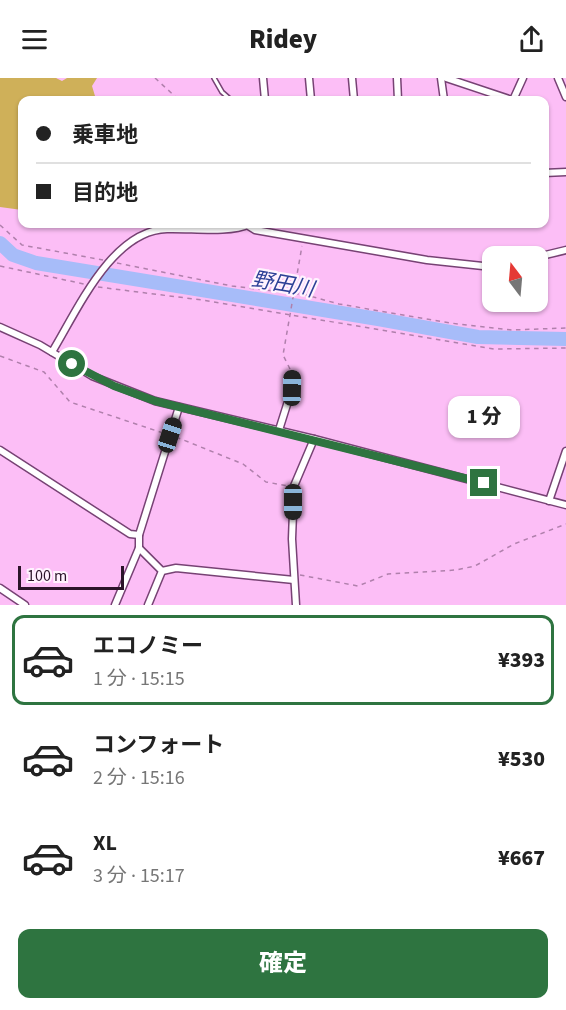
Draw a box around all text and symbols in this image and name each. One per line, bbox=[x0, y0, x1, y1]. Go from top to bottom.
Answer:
text: Ridey bbox=[249, 20, 317, 59]
icon: menu bbox=[18, 23, 51, 56]
icon: share bbox=[515, 23, 548, 56]
text: 乗車地 bbox=[72, 119, 138, 151]
text: 目的地 bbox=[72, 177, 138, 209]
north arrow bbox=[482, 246, 548, 312]
map controls bbox=[482, 246, 548, 312]
water label: 野田川 bbox=[249, 264, 319, 305]
route start bbox=[58, 350, 85, 377]
car bbox=[283, 370, 301, 406]
callout: 1 分 bbox=[448, 396, 520, 438]
text: 1 分 bbox=[467, 403, 501, 431]
car bbox=[156, 415, 184, 455]
route end bbox=[470, 469, 497, 496]
car bbox=[284, 484, 302, 520]
scale bar bbox=[18, 563, 124, 591]
text: 100 m bbox=[27, 565, 67, 587]
text: エコノミー bbox=[93, 630, 203, 662]
icon: car bbox=[21, 633, 75, 687]
text: ¥393 bbox=[498, 644, 545, 676]
text: 1 分 · 15:15 bbox=[93, 665, 185, 693]
text: コンフォート bbox=[93, 729, 224, 761]
icon: car bbox=[21, 732, 75, 786]
text: ¥530 bbox=[498, 743, 545, 775]
text: 2 分 · 15:16 bbox=[93, 764, 185, 792]
text: XL bbox=[93, 827, 117, 859]
icon: car bbox=[21, 831, 75, 885]
text: ¥667 bbox=[498, 842, 545, 874]
text: 3 分 · 15:17 bbox=[93, 862, 185, 890]
button: 確定 bbox=[18, 929, 548, 998]

